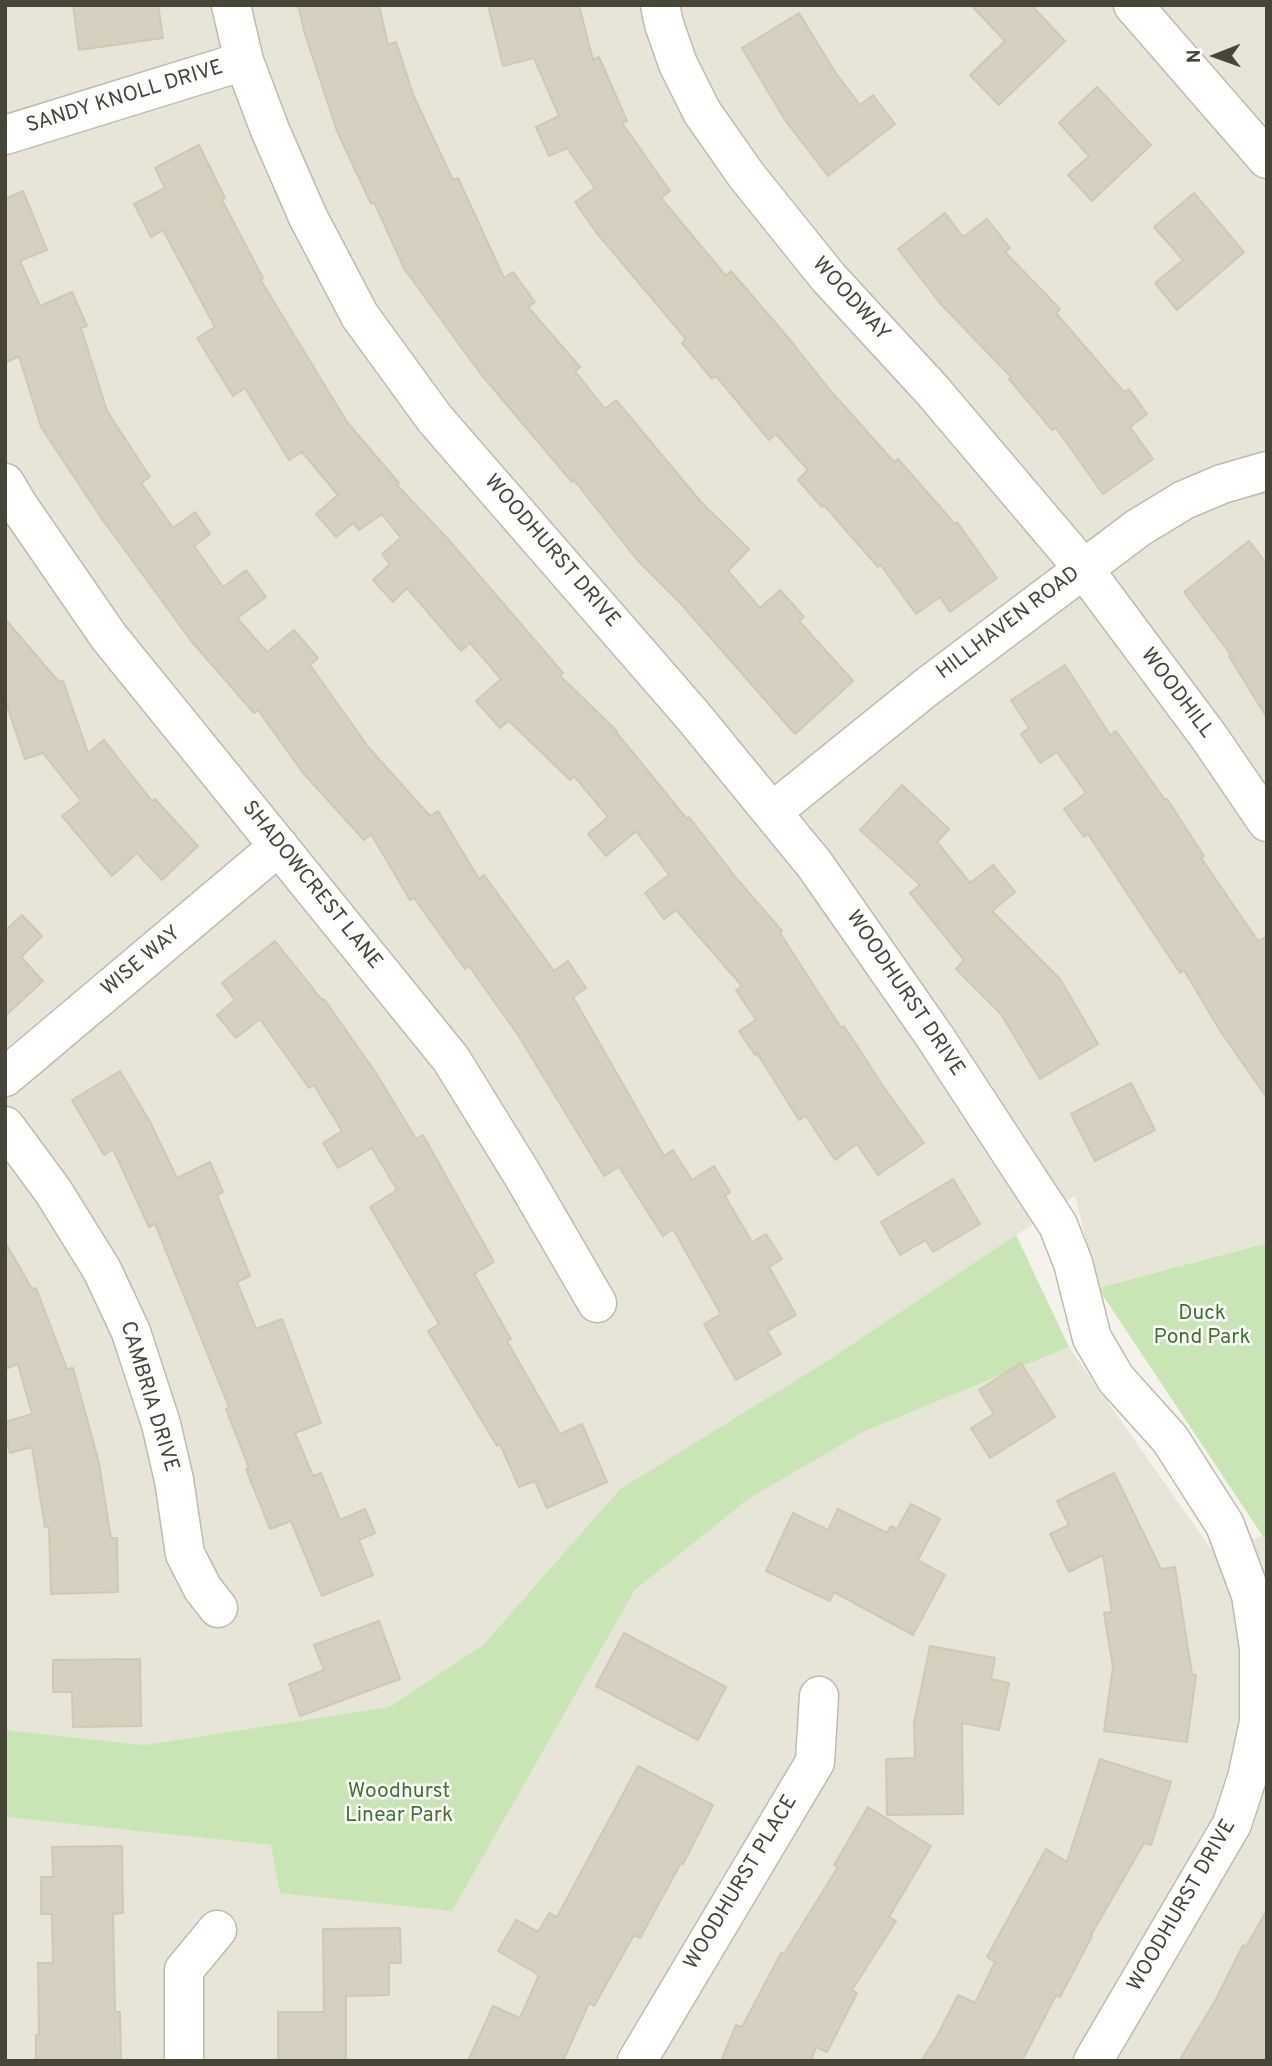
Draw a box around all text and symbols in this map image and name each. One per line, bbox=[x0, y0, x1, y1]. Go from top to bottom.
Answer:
north arrow bbox=[1181, 21, 1251, 91]
text: N bbox=[1183, 49, 1207, 63]
street label: SANDY KNOLL DRIVE bbox=[24, 56, 226, 140]
street label: WOODWAY bbox=[806, 253, 894, 347]
street label: WOODHURST DRIVE bbox=[478, 470, 624, 634]
street label: HILLHAVEN ROAD bbox=[932, 562, 1086, 686]
street label: WOODHILL bbox=[1134, 644, 1218, 744]
street label: SHADOWCREST LANE bbox=[235, 797, 387, 975]
street label: WOODHURST DRIVE bbox=[839, 906, 969, 1082]
street label: WISE WAY bbox=[97, 921, 187, 1003]
park label: Duck Pond Park bbox=[1153, 1302, 1251, 1352]
street label: CAMBRIA DRIVE bbox=[113, 1319, 183, 1475]
park label: Woodhurst Linear Park bbox=[345, 1780, 453, 1830]
street label: WOODHURST PLACE bbox=[680, 1791, 804, 1975]
street label: WOODHURST DRIVE bbox=[1123, 1816, 1243, 1996]

